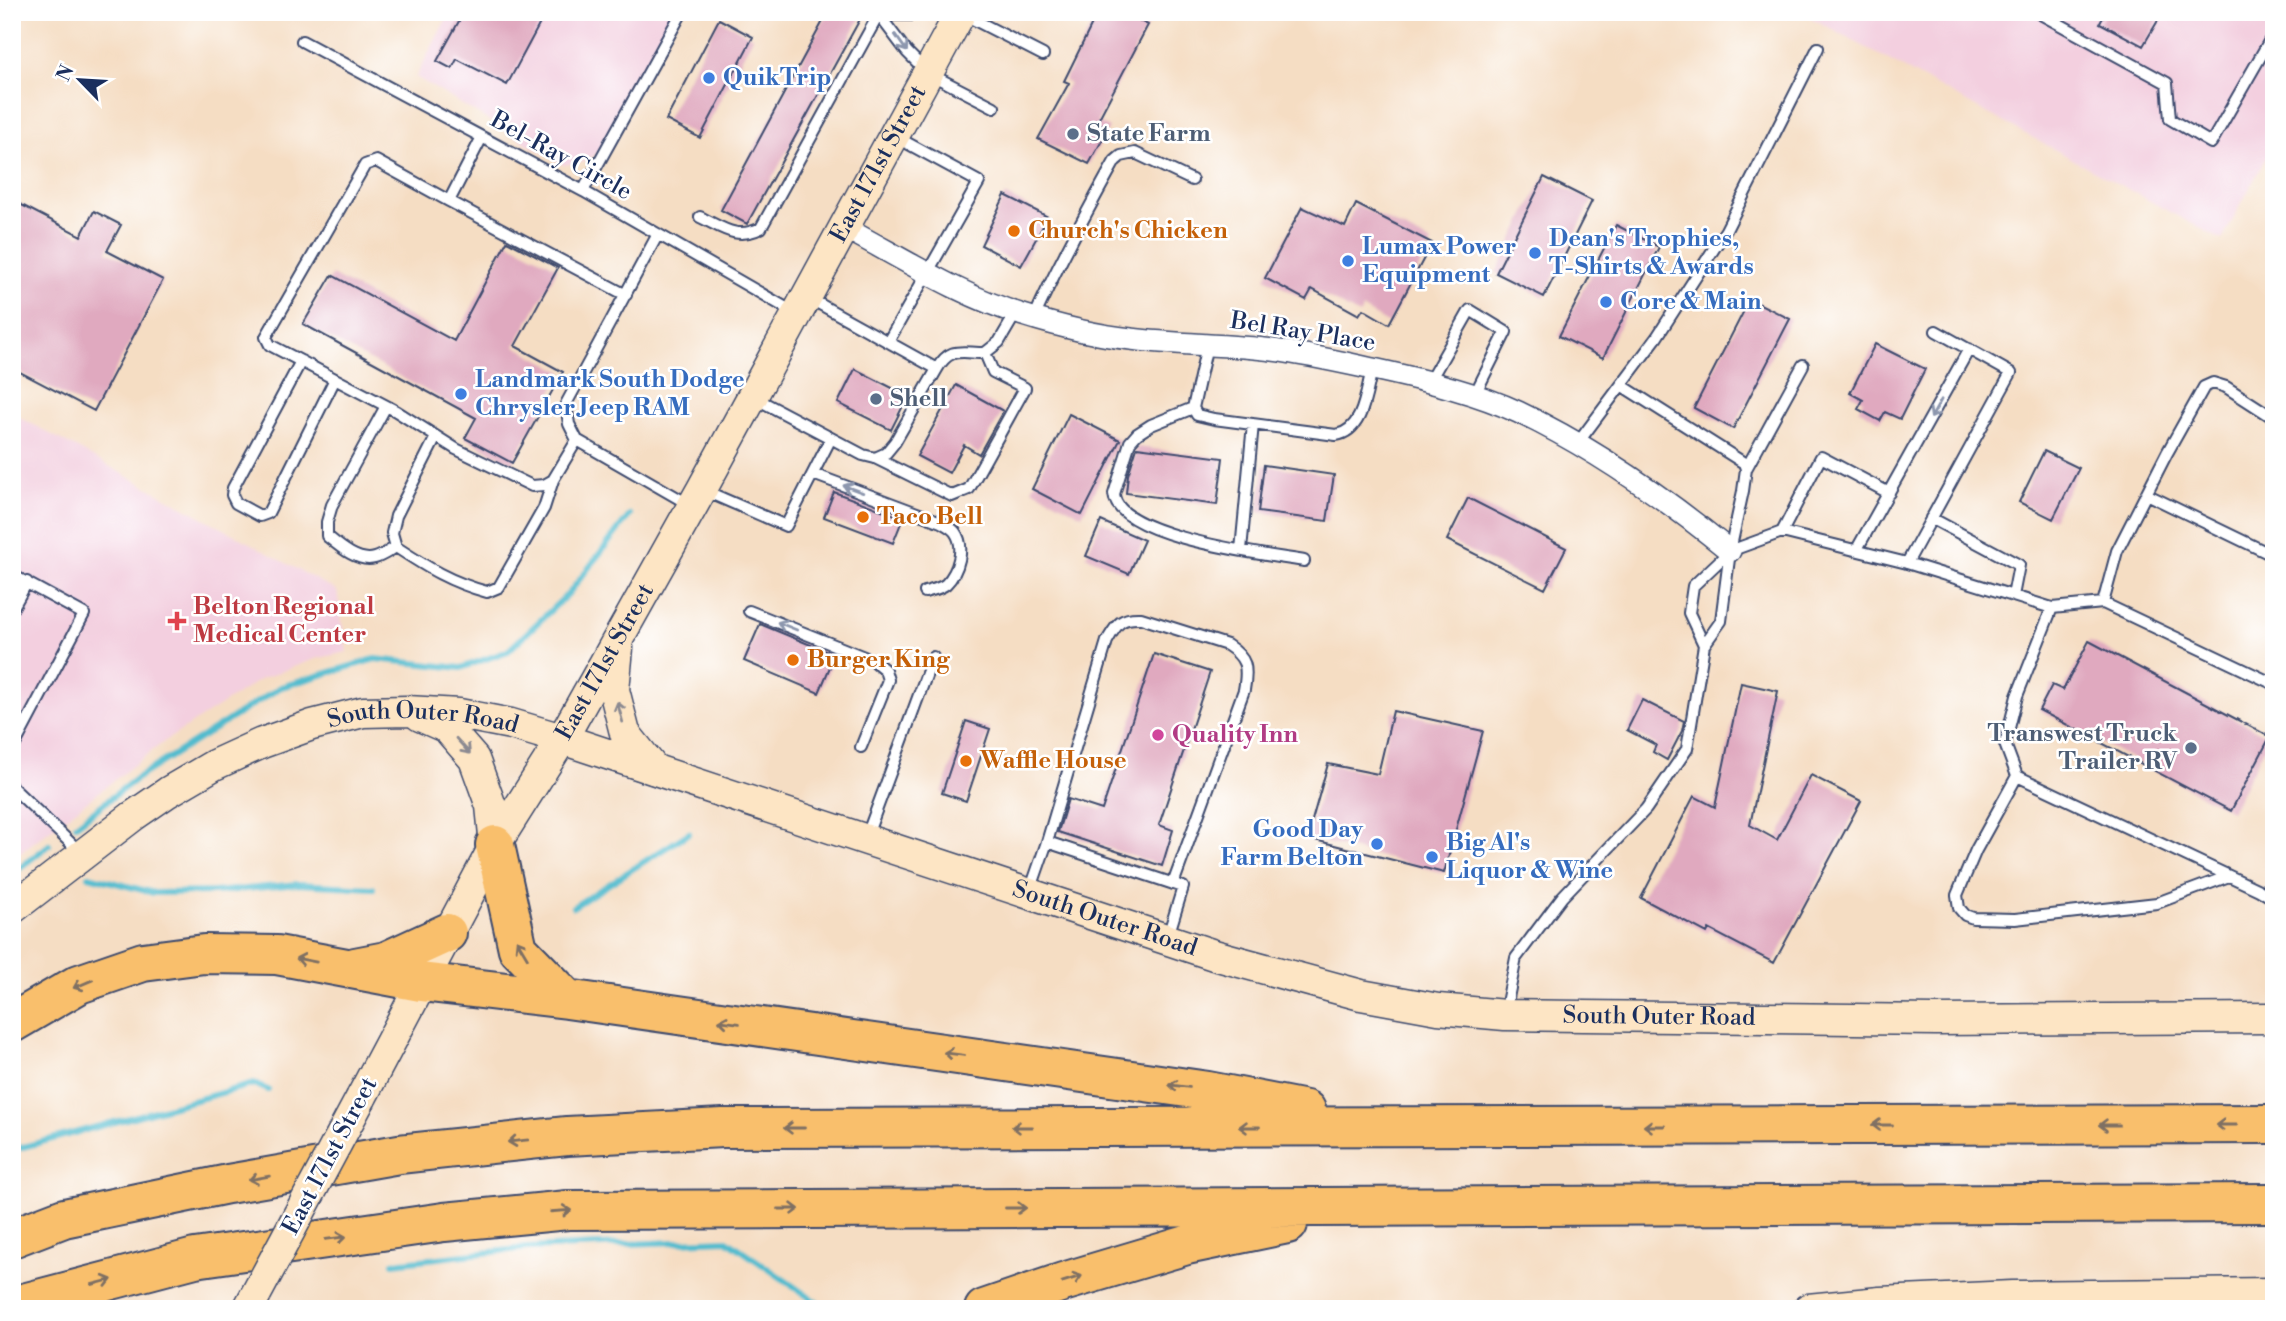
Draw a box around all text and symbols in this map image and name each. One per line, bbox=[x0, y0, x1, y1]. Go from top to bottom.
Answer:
one-way arrow bbox=[894, 33, 908, 52]
north arrow bbox=[46, 46, 116, 116]
text: N bbox=[51, 61, 80, 85]
place label: QuikTrip bbox=[723, 63, 832, 93]
marker: QuikTrip bbox=[701, 70, 717, 86]
street label: East 171st Street bbox=[824, 80, 934, 248]
street label: Bel-Ray Circle bbox=[484, 104, 637, 207]
place label: State Farm bbox=[1087, 119, 1211, 149]
marker: State Farm bbox=[1065, 126, 1081, 142]
place label: Church's Chicken bbox=[1028, 216, 1228, 246]
marker: Church's Chicken bbox=[1006, 223, 1022, 239]
place label: Dean's Trophies, T-Shirts & Awards bbox=[1549, 224, 1754, 282]
place label: Lumax Power Equipment bbox=[1362, 232, 1516, 290]
marker: Dean's Trophies, T-Shirts & Awards bbox=[1527, 245, 1543, 261]
marker: Lumax Power Equipment bbox=[1340, 253, 1356, 269]
place label: Core & Main bbox=[1620, 287, 1762, 317]
marker: Core & Main bbox=[1598, 294, 1614, 310]
street label: Bel Ray Place bbox=[1227, 306, 1378, 358]
place label: Landmark South Dodge Chrysler Jeep RAM bbox=[475, 365, 745, 423]
place label: Shell bbox=[890, 384, 947, 414]
marker: Landmark South Dodge Chrysler Jeep RAM bbox=[453, 386, 469, 402]
marker: Shell bbox=[868, 391, 884, 407]
one-way arrow bbox=[1929, 398, 1943, 418]
one-way arrow bbox=[843, 482, 865, 495]
place label: Taco Bell bbox=[877, 502, 983, 532]
marker: Taco Bell bbox=[855, 509, 871, 525]
street label: East 171st Street bbox=[549, 578, 661, 746]
place label: Belton Regional Medical Center bbox=[193, 592, 375, 650]
marker: Belton Regional Medical Center bbox=[167, 611, 187, 631]
one-way arrow bbox=[776, 619, 798, 632]
place label: Burger King bbox=[807, 645, 951, 675]
marker: Burger King bbox=[785, 652, 801, 668]
street label: South Outer Road bbox=[324, 696, 523, 741]
one-way arrow bbox=[613, 701, 626, 724]
place label: Transwest Truck Trailer RV bbox=[1987, 719, 2178, 777]
place label: Quality Inn bbox=[1172, 720, 1298, 750]
marker: Quality Inn bbox=[1150, 727, 1166, 743]
one-way arrow bbox=[455, 737, 471, 755]
marker: Transwest Truck Trailer RV bbox=[2183, 740, 2199, 756]
place label: Waffle House bbox=[979, 746, 1127, 776]
marker: Waffle House bbox=[958, 753, 974, 769]
place label: Good Day Farm Belton bbox=[1221, 815, 1364, 873]
place label: Big Al's Liquor & Wine bbox=[1446, 828, 1613, 886]
marker: Good Day Farm Belton bbox=[1369, 836, 1385, 852]
marker: Big Al's Liquor & Wine bbox=[1424, 849, 1440, 865]
street label: South Outer Road bbox=[1009, 874, 1201, 964]
one-way arrow bbox=[515, 939, 529, 959]
one-way arrow bbox=[295, 953, 318, 967]
one-way arrow bbox=[73, 978, 94, 991]
street label: South Outer Road bbox=[1562, 1001, 1756, 1033]
one-way arrow bbox=[718, 1015, 741, 1028]
one-way arrow bbox=[943, 1047, 966, 1060]
street label: East 171st Street bbox=[276, 1071, 384, 1240]
one-way arrow bbox=[1169, 1080, 1191, 1093]
one-way arrow bbox=[1871, 1118, 1894, 1132]
one-way arrow bbox=[2098, 1118, 2121, 1132]
one-way arrow bbox=[2214, 1118, 2237, 1132]
one-way arrow bbox=[1643, 1119, 1666, 1133]
one-way arrow bbox=[1010, 1120, 1033, 1134]
one-way arrow bbox=[1238, 1120, 1261, 1134]
one-way arrow bbox=[783, 1121, 806, 1135]
one-way arrow bbox=[507, 1135, 530, 1148]
one-way arrow bbox=[249, 1172, 271, 1185]
one-way arrow bbox=[1005, 1201, 1028, 1215]
one-way arrow bbox=[777, 1202, 800, 1216]
one-way arrow bbox=[550, 1204, 572, 1217]
one-way arrow bbox=[324, 1231, 347, 1244]
one-way arrow bbox=[1060, 1271, 1082, 1284]
one-way arrow bbox=[90, 1275, 113, 1288]

